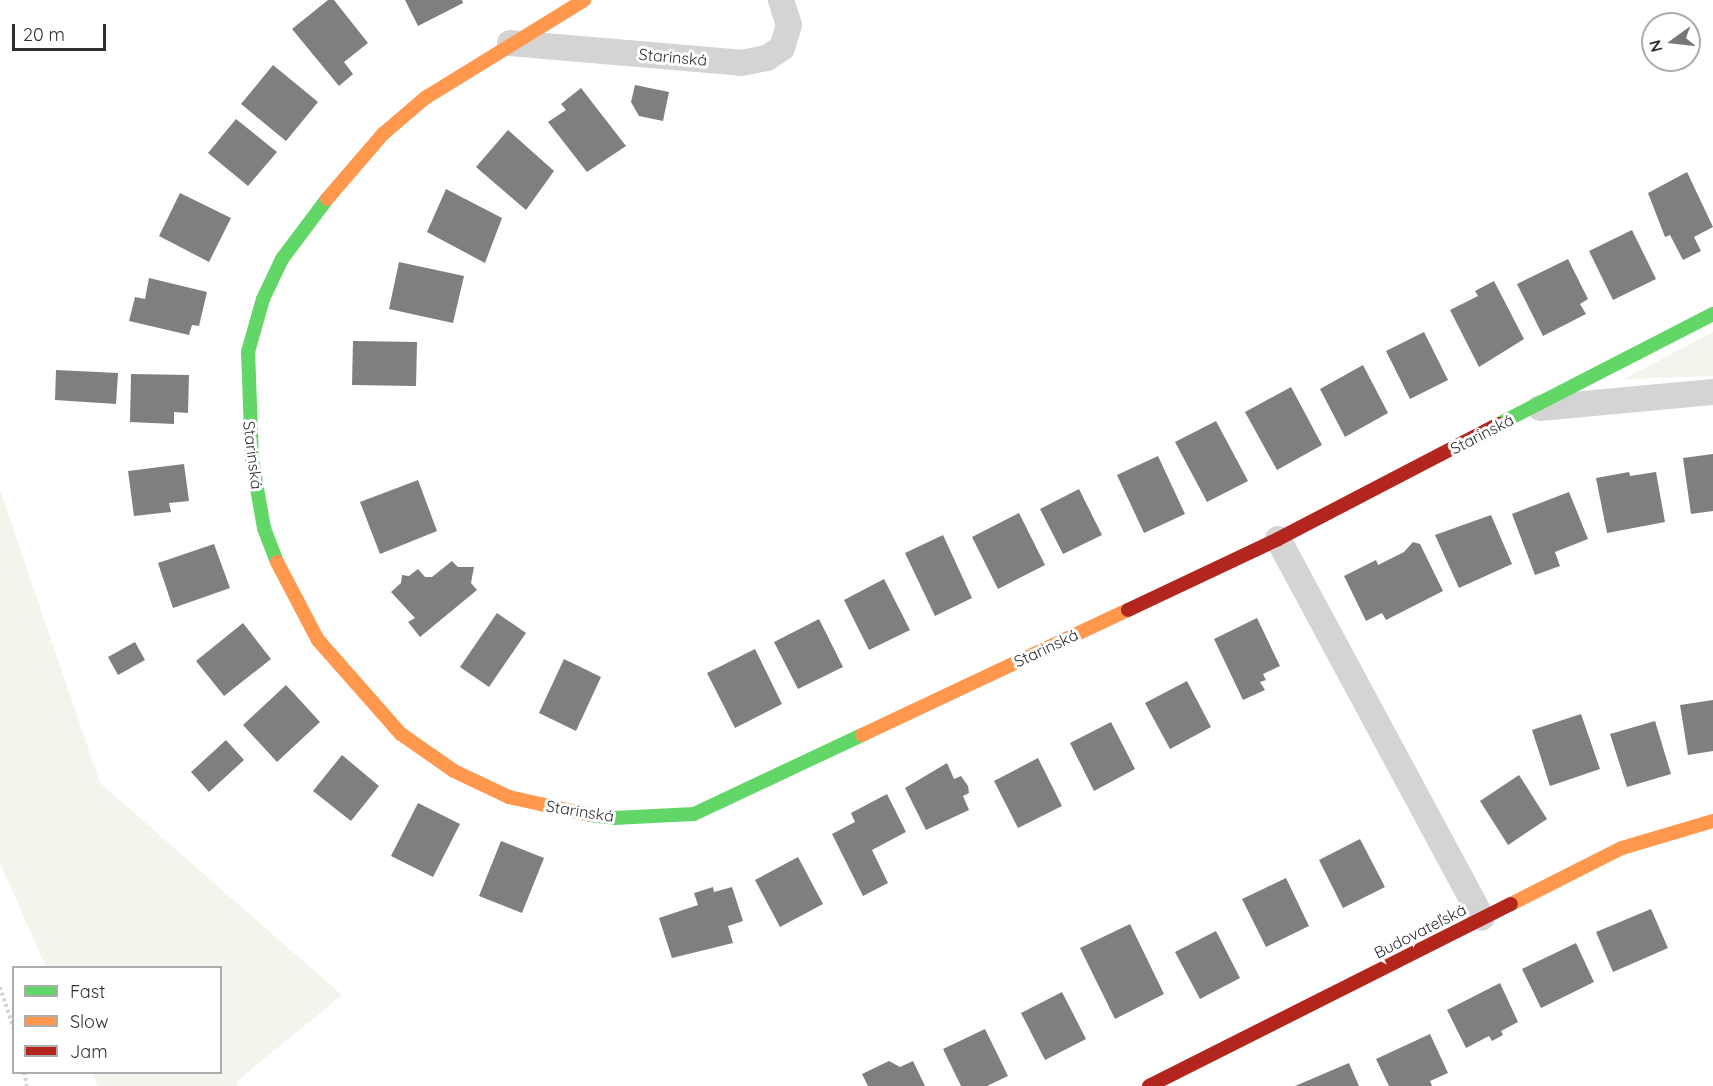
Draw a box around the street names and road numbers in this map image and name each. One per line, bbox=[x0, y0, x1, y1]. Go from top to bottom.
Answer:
street label: Starinská bbox=[638, 44, 708, 70]
street label: Starinská bbox=[1447, 410, 1517, 458]
street label: Starinská bbox=[239, 420, 267, 490]
street label: Starinská bbox=[1011, 625, 1081, 671]
street label: Starinská bbox=[545, 796, 615, 826]
street label: Budovateľská bbox=[1371, 900, 1469, 962]

